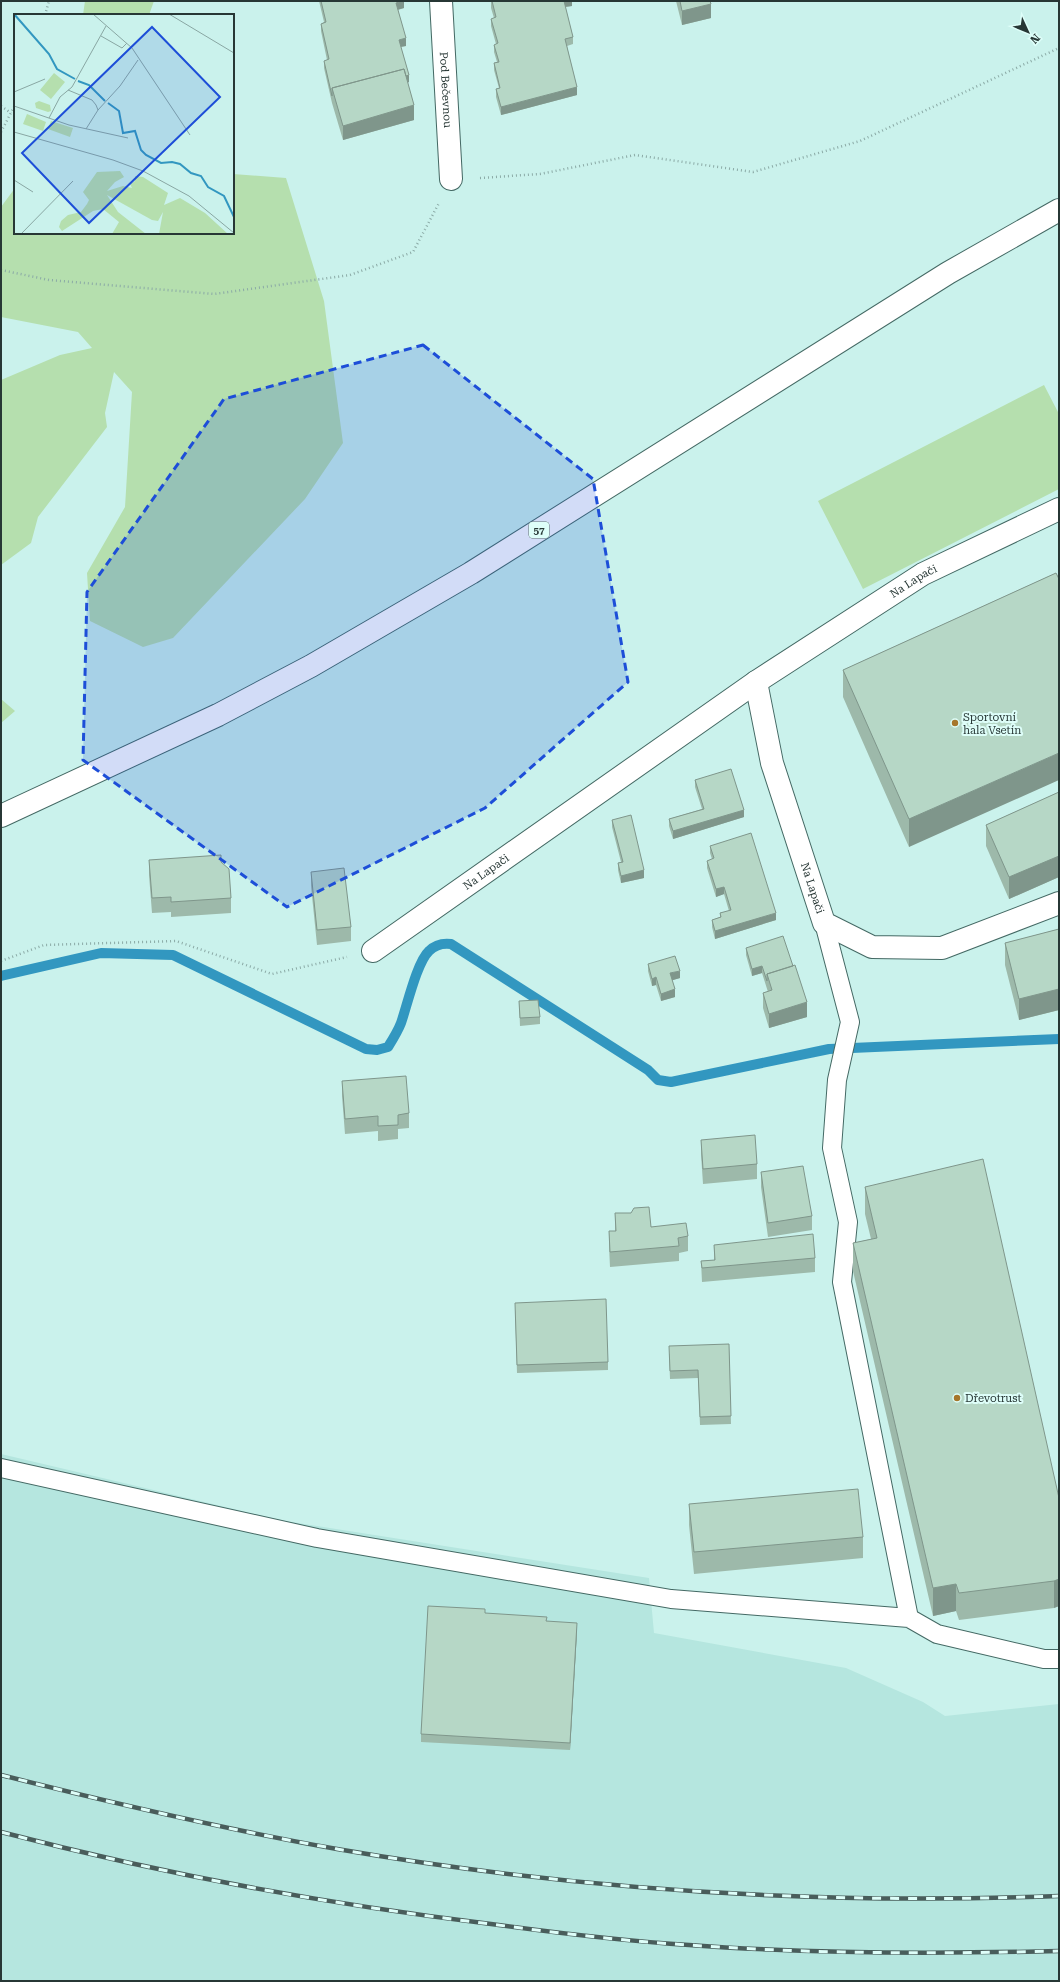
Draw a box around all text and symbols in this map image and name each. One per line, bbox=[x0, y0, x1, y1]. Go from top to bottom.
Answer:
north arrow bbox=[1008, 12, 1048, 52]
inset map bbox=[14, 14, 234, 234]
text: N bbox=[1027, 31, 1042, 47]
street label: Pod Bečevnou bbox=[437, 51, 454, 128]
road number: 57 bbox=[529, 522, 549, 538]
street label: Na Lapači bbox=[888, 562, 940, 601]
place label: Sportovní hala Vsetín bbox=[963, 711, 1021, 737]
marker: Sportovní hala Vsetín bbox=[950, 718, 960, 728]
street label: Na Lapači bbox=[461, 851, 512, 893]
street label: Na Lapači bbox=[798, 861, 827, 916]
place label: Dřevotrust bbox=[965, 1392, 1022, 1405]
marker: Dřevotrust bbox=[952, 1393, 962, 1403]

